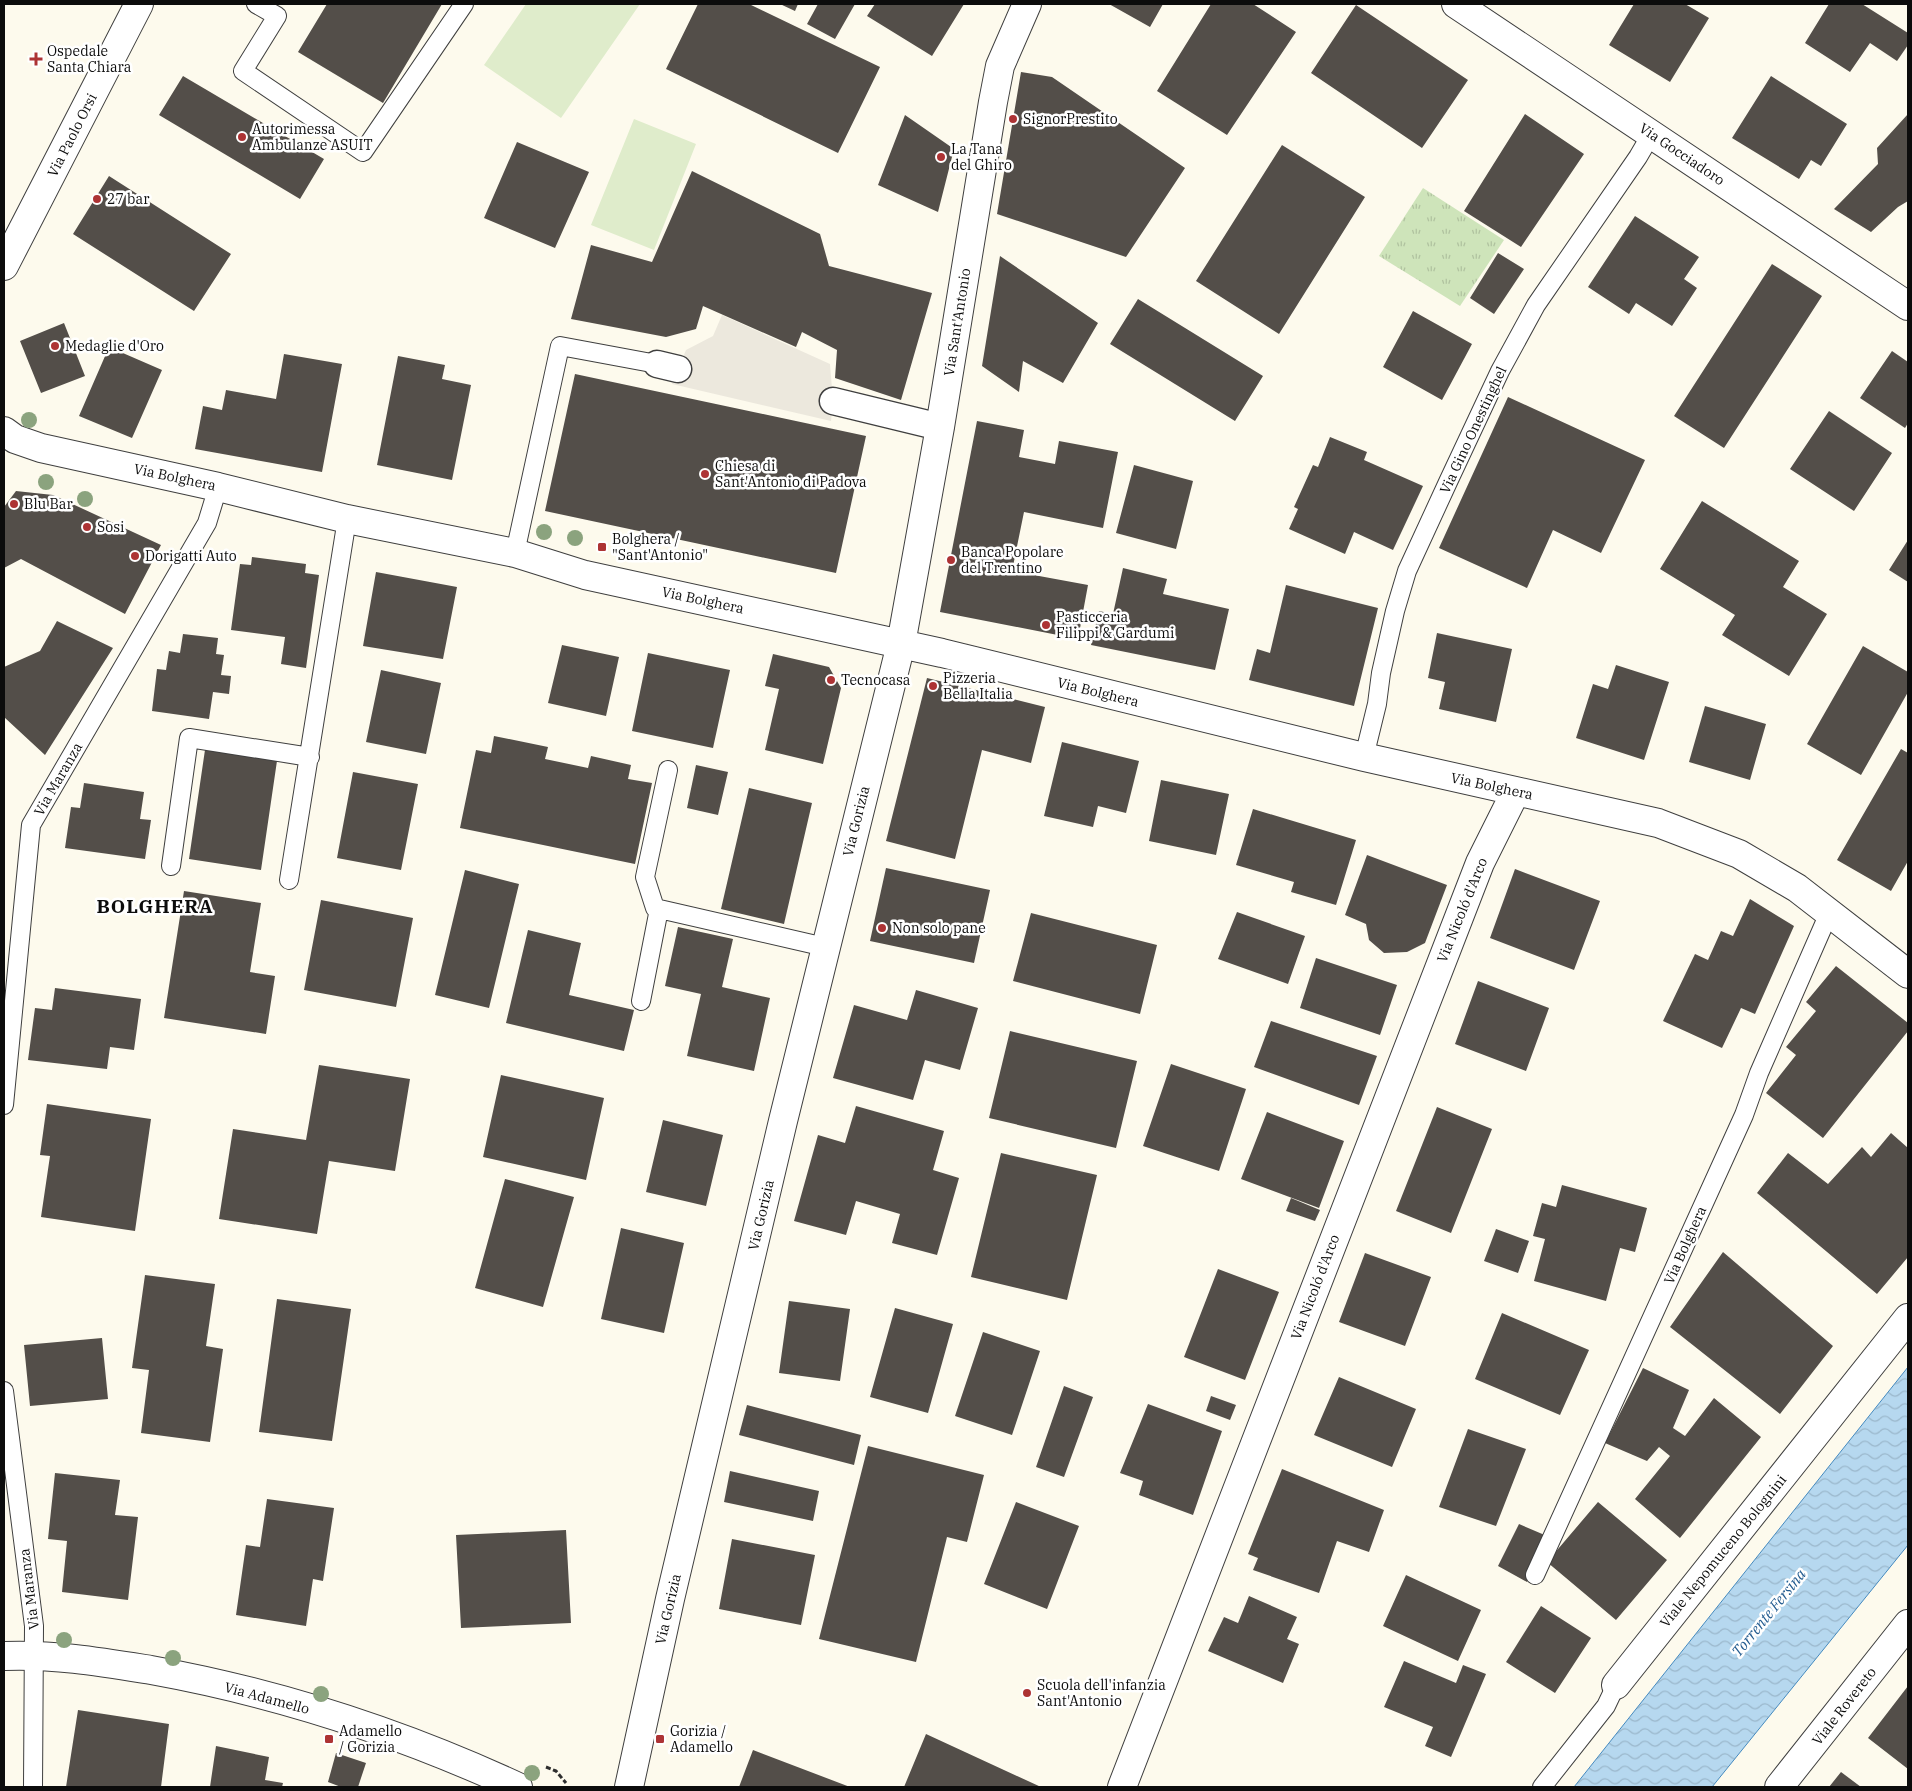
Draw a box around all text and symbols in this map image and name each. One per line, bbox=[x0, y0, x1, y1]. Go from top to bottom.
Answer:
place label: Ospedale Santa Chiara bbox=[47, 42, 132, 76]
marker: Ospedale Santa Chiara bbox=[29, 52, 43, 66]
street label: Via Paolo Orsi bbox=[43, 90, 101, 180]
place label: SignorPrestito bbox=[1023, 110, 1118, 128]
marker: SignorPrestito bbox=[1007, 113, 1019, 125]
street label: Via Gocciadoro bbox=[1636, 119, 1728, 189]
place label: Autorimessa Ambulanze ASUIT bbox=[252, 120, 373, 154]
marker: Autorimessa Ambulanze ASUIT bbox=[236, 131, 248, 143]
place label: La Tana del Ghiro bbox=[951, 140, 1012, 174]
marker: La Tana del Ghiro bbox=[935, 151, 947, 163]
place label: 27 bar bbox=[107, 190, 150, 208]
marker: 27 bar bbox=[91, 193, 103, 205]
street label: Via Sant'Antonio bbox=[940, 267, 974, 377]
place label: Medaglie d'Oro bbox=[65, 337, 164, 355]
marker: Medaglie d'Oro bbox=[49, 340, 61, 352]
street label: Via Gino Onestinghel bbox=[1436, 363, 1510, 497]
place label: Chiesa di Sant'Antonio di Padova bbox=[715, 457, 867, 491]
street label: Via Bolghera bbox=[132, 460, 218, 495]
marker: Chiesa di Sant'Antonio di Padova bbox=[699, 468, 711, 480]
place label: Blu Bar bbox=[24, 495, 74, 513]
marker: Blu Bar bbox=[8, 498, 20, 510]
place label: Sosi bbox=[97, 518, 124, 536]
marker: Sosi bbox=[81, 521, 93, 533]
place label: Bolghera / "Sant'Antonio" bbox=[612, 530, 708, 564]
marker: Bolghera / "Sant'Antonio" bbox=[596, 541, 608, 553]
place label: Banca Popolare del Trentino bbox=[961, 543, 1064, 577]
place label: Dorigatti Auto bbox=[145, 547, 237, 565]
marker: Dorigatti Auto bbox=[129, 550, 141, 562]
marker: Banca Popolare del Trentino bbox=[945, 554, 957, 566]
street label: Via Bolghera bbox=[660, 583, 746, 618]
place label: Pasticceria Filippi & Gardumi bbox=[1056, 608, 1174, 642]
marker: Pasticceria Filippi & Gardumi bbox=[1040, 619, 1052, 631]
place label: Pizzeria Bella Italia bbox=[943, 669, 1013, 703]
place label: Tecnocasa bbox=[841, 671, 911, 689]
street label: Via Bolghera bbox=[1055, 673, 1141, 711]
marker: Tecnocasa bbox=[825, 674, 837, 686]
marker: Pizzeria Bella Italia bbox=[927, 680, 939, 692]
street label: Via Maranza bbox=[30, 739, 86, 819]
street label: Via Bolghera bbox=[1449, 769, 1535, 804]
street label: Via Gorizia bbox=[839, 784, 874, 858]
street label: Via Nicoló d'Arco bbox=[1433, 855, 1491, 965]
district label: BOLGHERA bbox=[96, 894, 214, 918]
place label: Non solo pane bbox=[892, 919, 986, 937]
marker: Non solo pane bbox=[876, 922, 888, 934]
street label: Via Gorizia bbox=[744, 1178, 778, 1252]
street label: Via Bolghera bbox=[1660, 1203, 1710, 1287]
street label: Via Nicoló d'Arco bbox=[1287, 1232, 1343, 1342]
street label: Viale Nepomuceno Bolognini bbox=[1656, 1471, 1790, 1631]
street label: Via Maranza bbox=[15, 1547, 43, 1631]
water label: Torrente Fersina bbox=[1727, 1564, 1810, 1660]
street label: Via Gorizia bbox=[651, 1572, 685, 1646]
street label: Viale Rovereto bbox=[1808, 1663, 1880, 1749]
place label: Scuola dell'infanzia Sant'Antonio bbox=[1037, 1676, 1166, 1710]
street label: Via Adamello bbox=[223, 1678, 312, 1718]
marker: Scuola dell'infanzia Sant'Antonio bbox=[1021, 1687, 1033, 1699]
place label: Adamello / Gorizia bbox=[339, 1722, 402, 1756]
place label: Gorizia / Adamello bbox=[670, 1722, 733, 1756]
marker: Adamello / Gorizia bbox=[323, 1733, 335, 1745]
marker: Gorizia / Adamello bbox=[654, 1733, 666, 1745]

